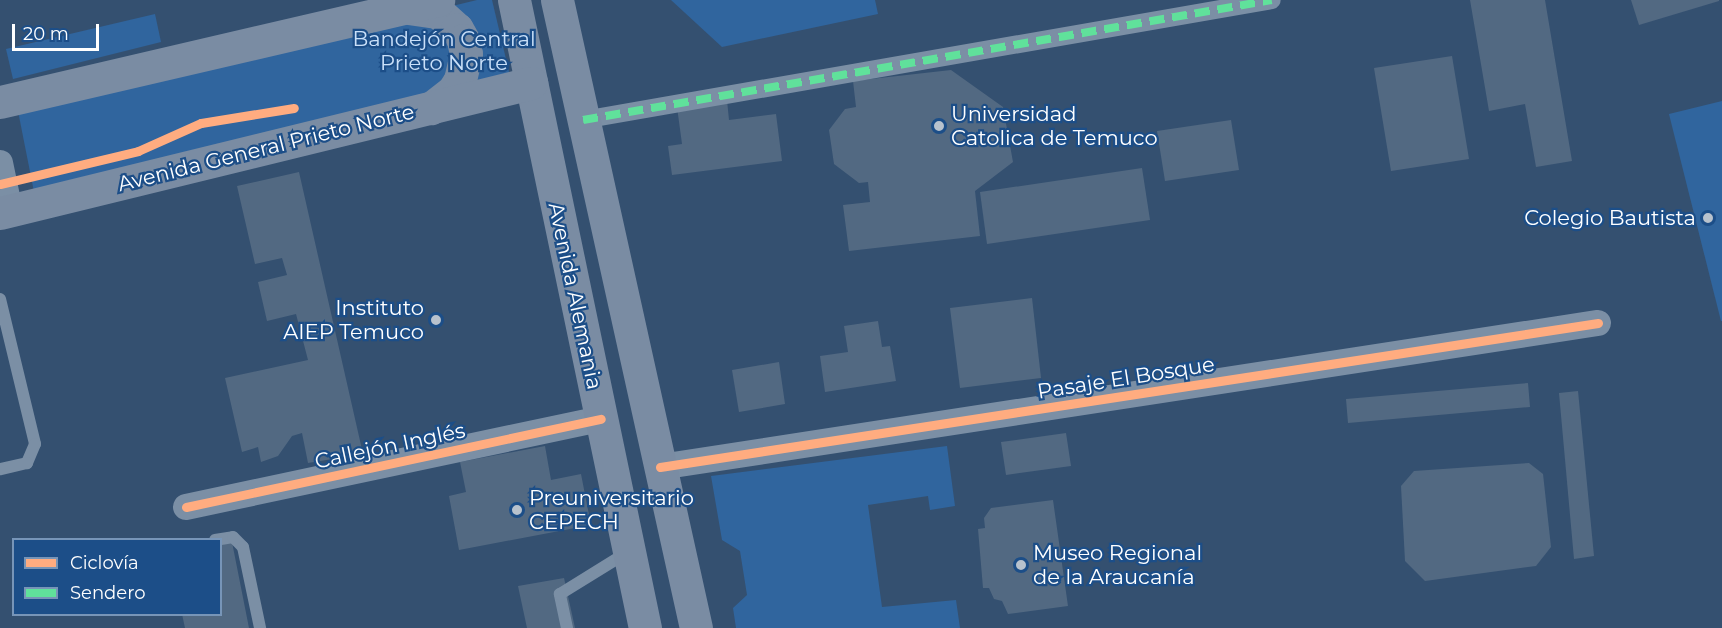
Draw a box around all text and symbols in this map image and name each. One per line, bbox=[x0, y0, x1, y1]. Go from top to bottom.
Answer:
scale bar bbox=[15, 12, 102, 50]
text: 20 m bbox=[23, 23, 69, 45]
park label: Bandejón Central Prieto Norte bbox=[352, 26, 536, 76]
street label: Avenida General Prieto Norte bbox=[115, 99, 417, 197]
place label: Universidad Catolica de Temuco bbox=[951, 101, 1158, 151]
marker: Universidad Catolica de Temuco bbox=[932, 119, 946, 133]
street label: Avenida Alemania bbox=[543, 200, 607, 392]
place label: Colegio Bautista bbox=[1524, 205, 1696, 231]
marker: Colegio Bautista bbox=[1701, 211, 1715, 225]
place label: Instituto AIEP Temuco bbox=[283, 295, 424, 345]
marker: Instituto AIEP Temuco bbox=[429, 313, 443, 327]
street label: Pasaje El Bosque bbox=[1036, 352, 1216, 404]
street label: Callejón Inglés bbox=[313, 418, 467, 474]
place label: Preuniversitario CEPECH bbox=[529, 485, 694, 535]
marker: Preuniversitario CEPECH bbox=[510, 503, 524, 517]
legend bbox=[12, 538, 222, 616]
place label: Museo Regional de la Araucanía bbox=[1033, 540, 1202, 590]
text: Ciclovía bbox=[70, 552, 139, 574]
marker: Museo Regional de la Araucanía bbox=[1014, 558, 1028, 572]
text: Sendero bbox=[70, 582, 145, 604]

